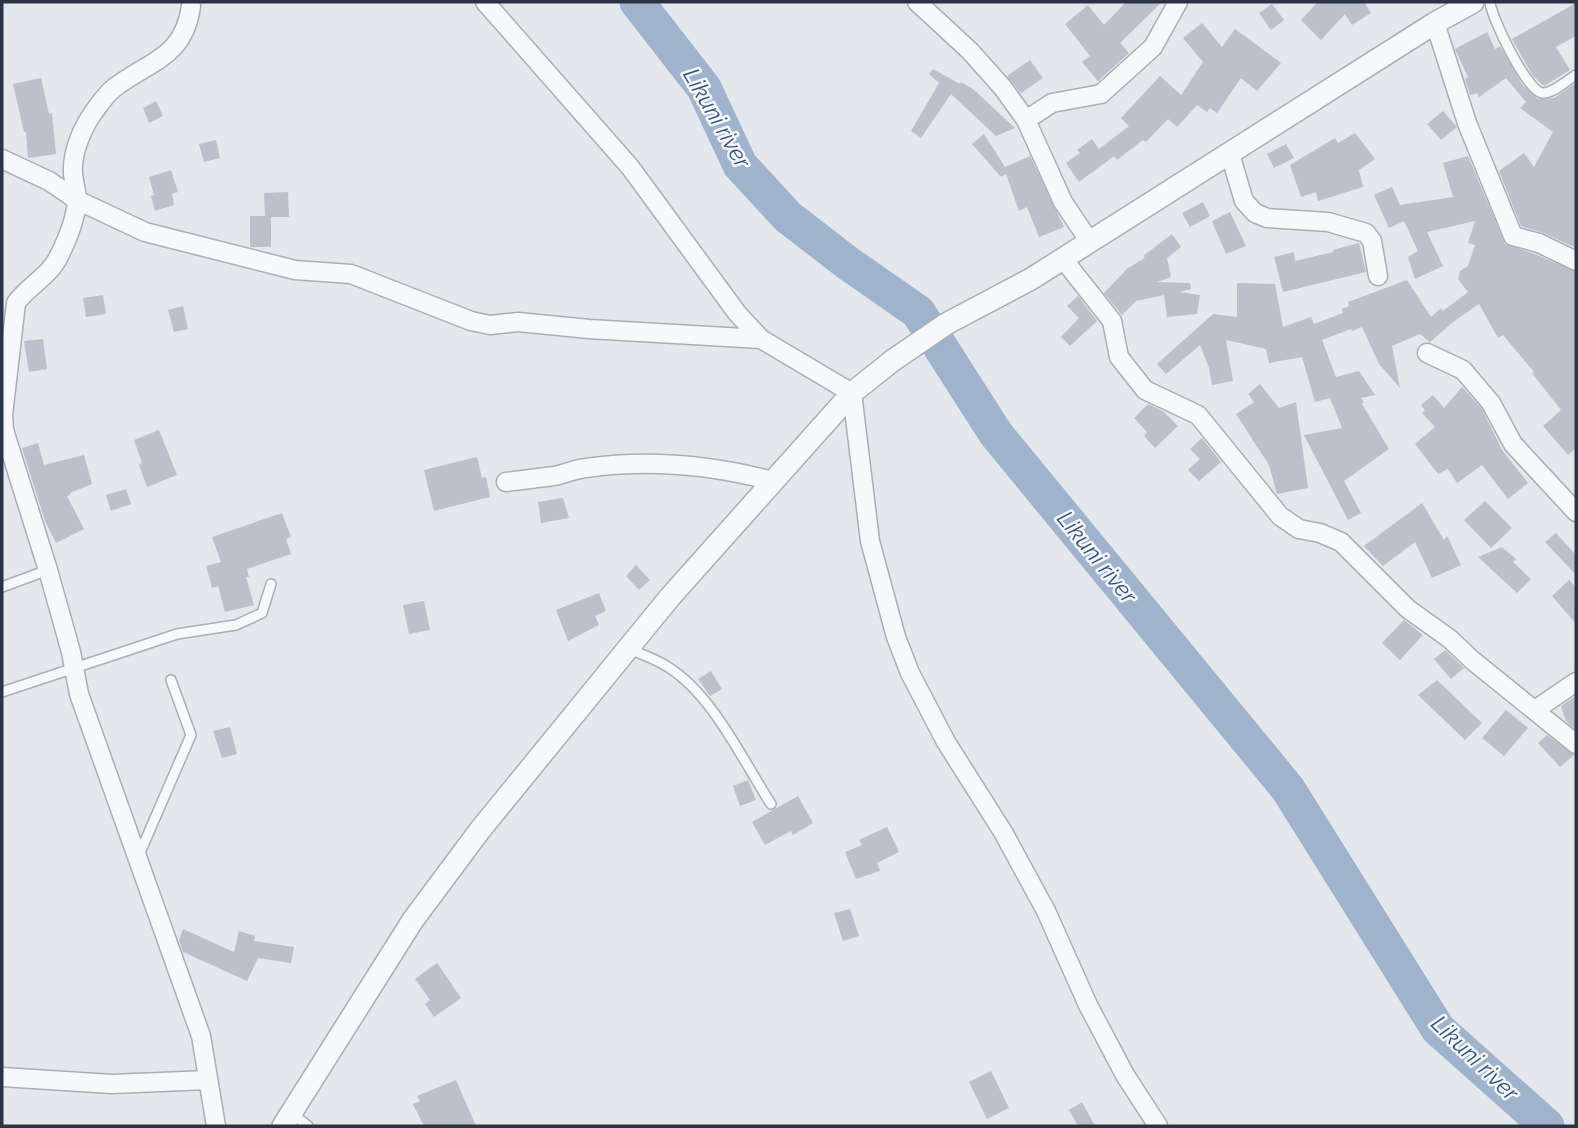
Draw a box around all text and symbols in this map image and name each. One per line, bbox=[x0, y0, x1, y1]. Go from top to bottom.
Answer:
water label: Likuni river bbox=[678, 63, 757, 173]
water label: Likuni river bbox=[1052, 505, 1143, 609]
water label: Likuni river bbox=[1426, 1009, 1525, 1107]

